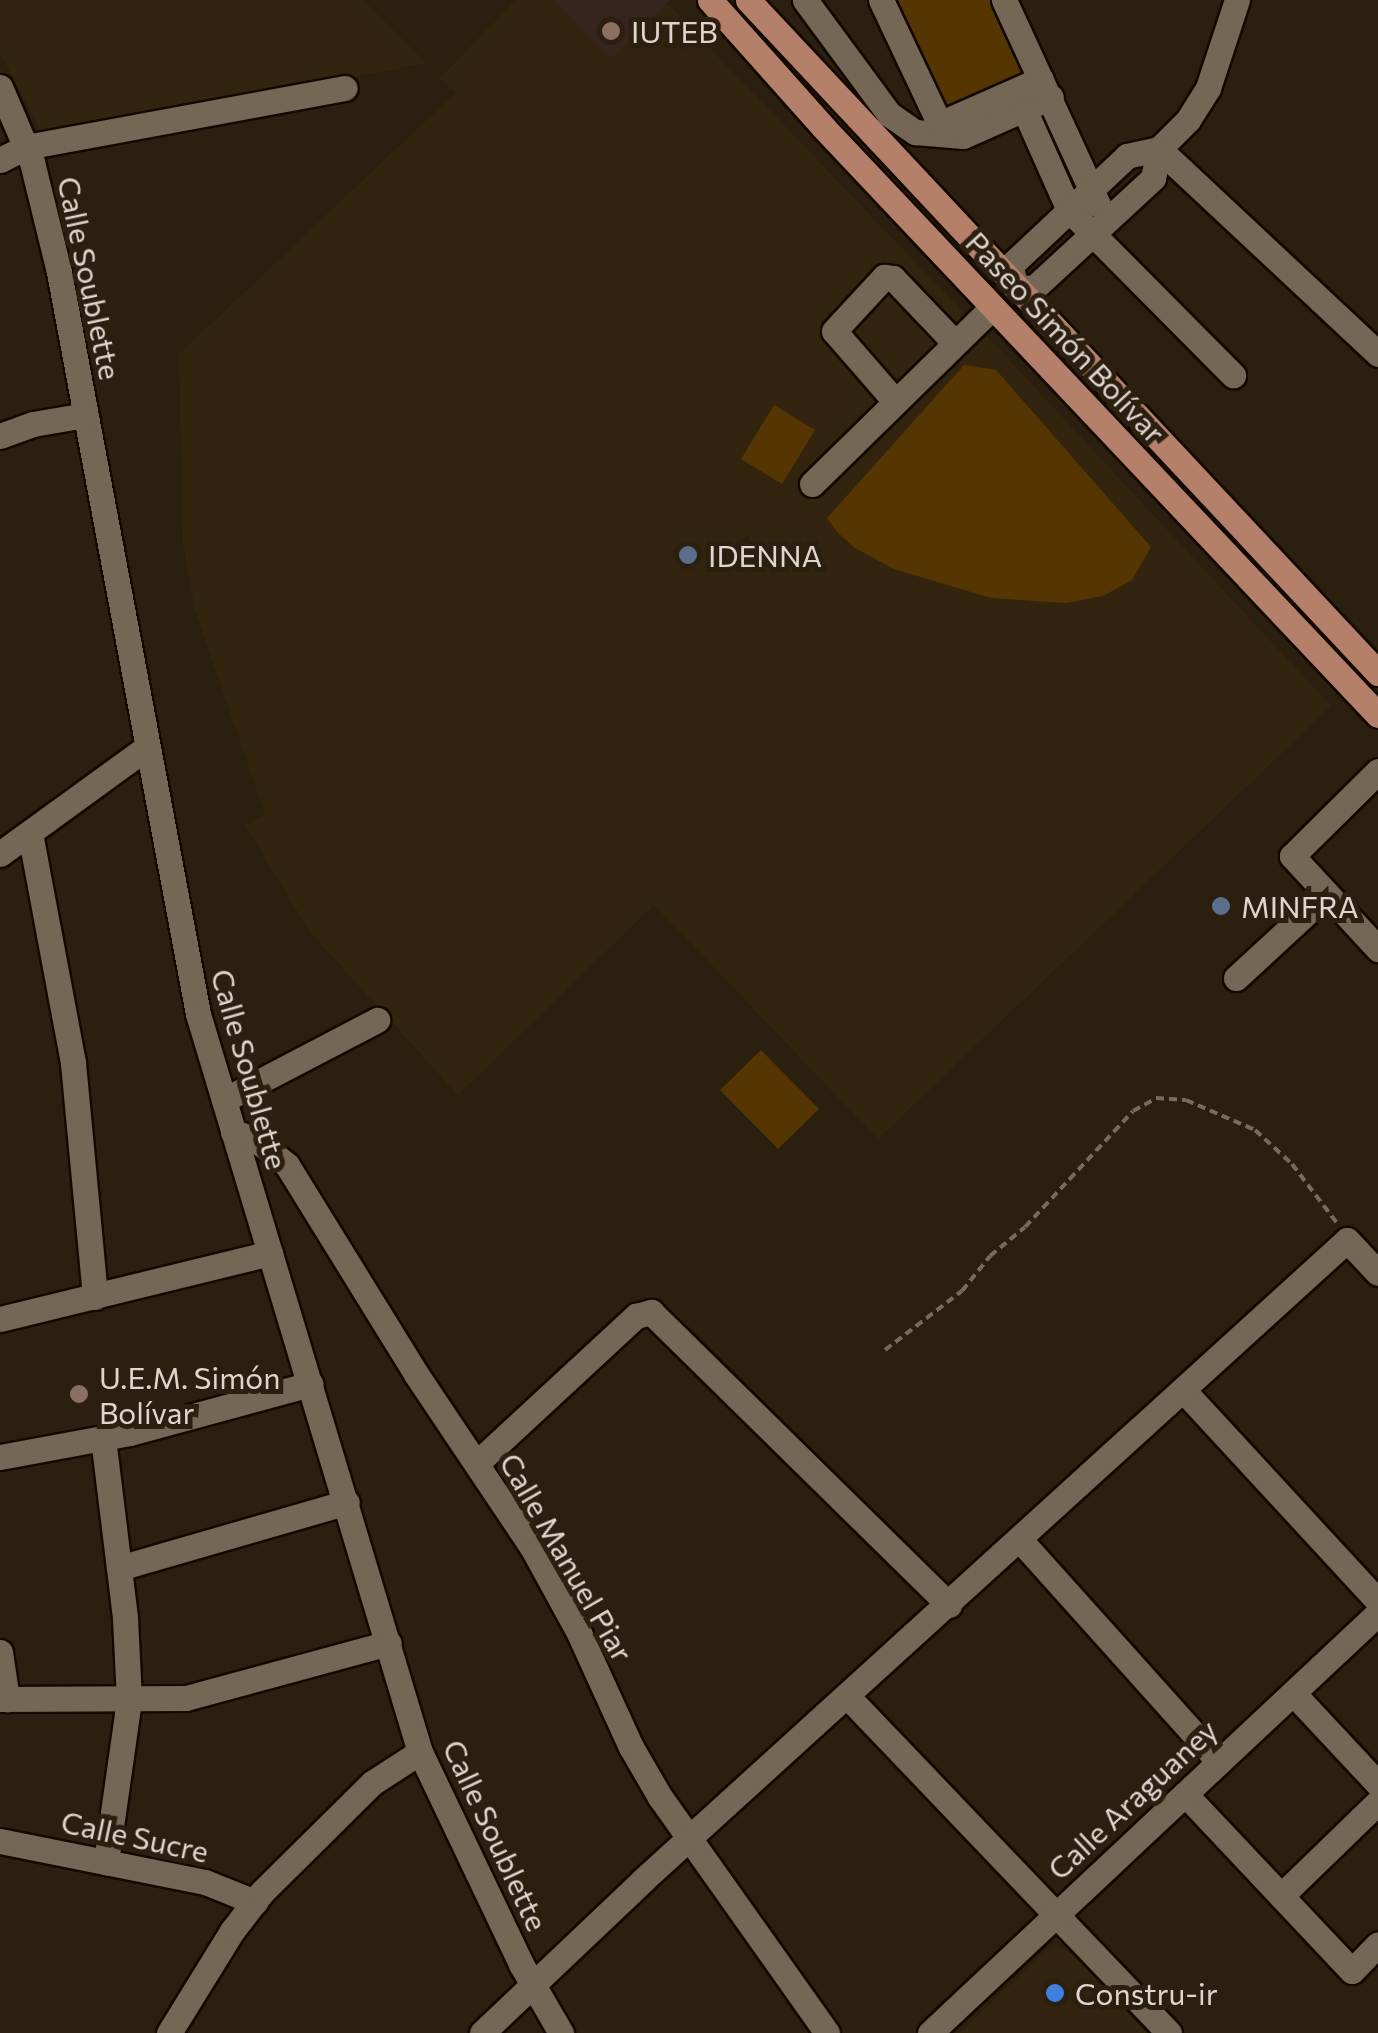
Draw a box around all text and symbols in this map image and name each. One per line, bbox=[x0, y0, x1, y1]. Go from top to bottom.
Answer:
place label: IUTEB bbox=[631, 13, 718, 49]
marker: IUTEB bbox=[600, 20, 622, 42]
street label: Calle Soublette bbox=[51, 173, 129, 383]
street label: Paseo Simón Bolívar bbox=[959, 224, 1173, 450]
place label: IDENNA bbox=[708, 537, 822, 573]
marker: IDENNA bbox=[677, 544, 699, 566]
place label: MINFRA bbox=[1241, 888, 1359, 924]
marker: MINFRA bbox=[1210, 895, 1232, 917]
street label: Calle Soublette bbox=[204, 965, 296, 1173]
place label: U.E.M. Simón Bolívar bbox=[99, 1359, 280, 1430]
marker: U.E.M. Simón Bolívar bbox=[68, 1383, 90, 1405]
street label: Calle Manuel Piar bbox=[493, 1446, 641, 1668]
street label: Calle Araguaney bbox=[1040, 1712, 1224, 1886]
street label: Calle Soublette bbox=[436, 1734, 556, 1936]
street label: Calle Sucre bbox=[58, 1803, 212, 1869]
place label: Constru-ir bbox=[1075, 1975, 1218, 2011]
marker: Constru-ir bbox=[1044, 1982, 1066, 2004]

